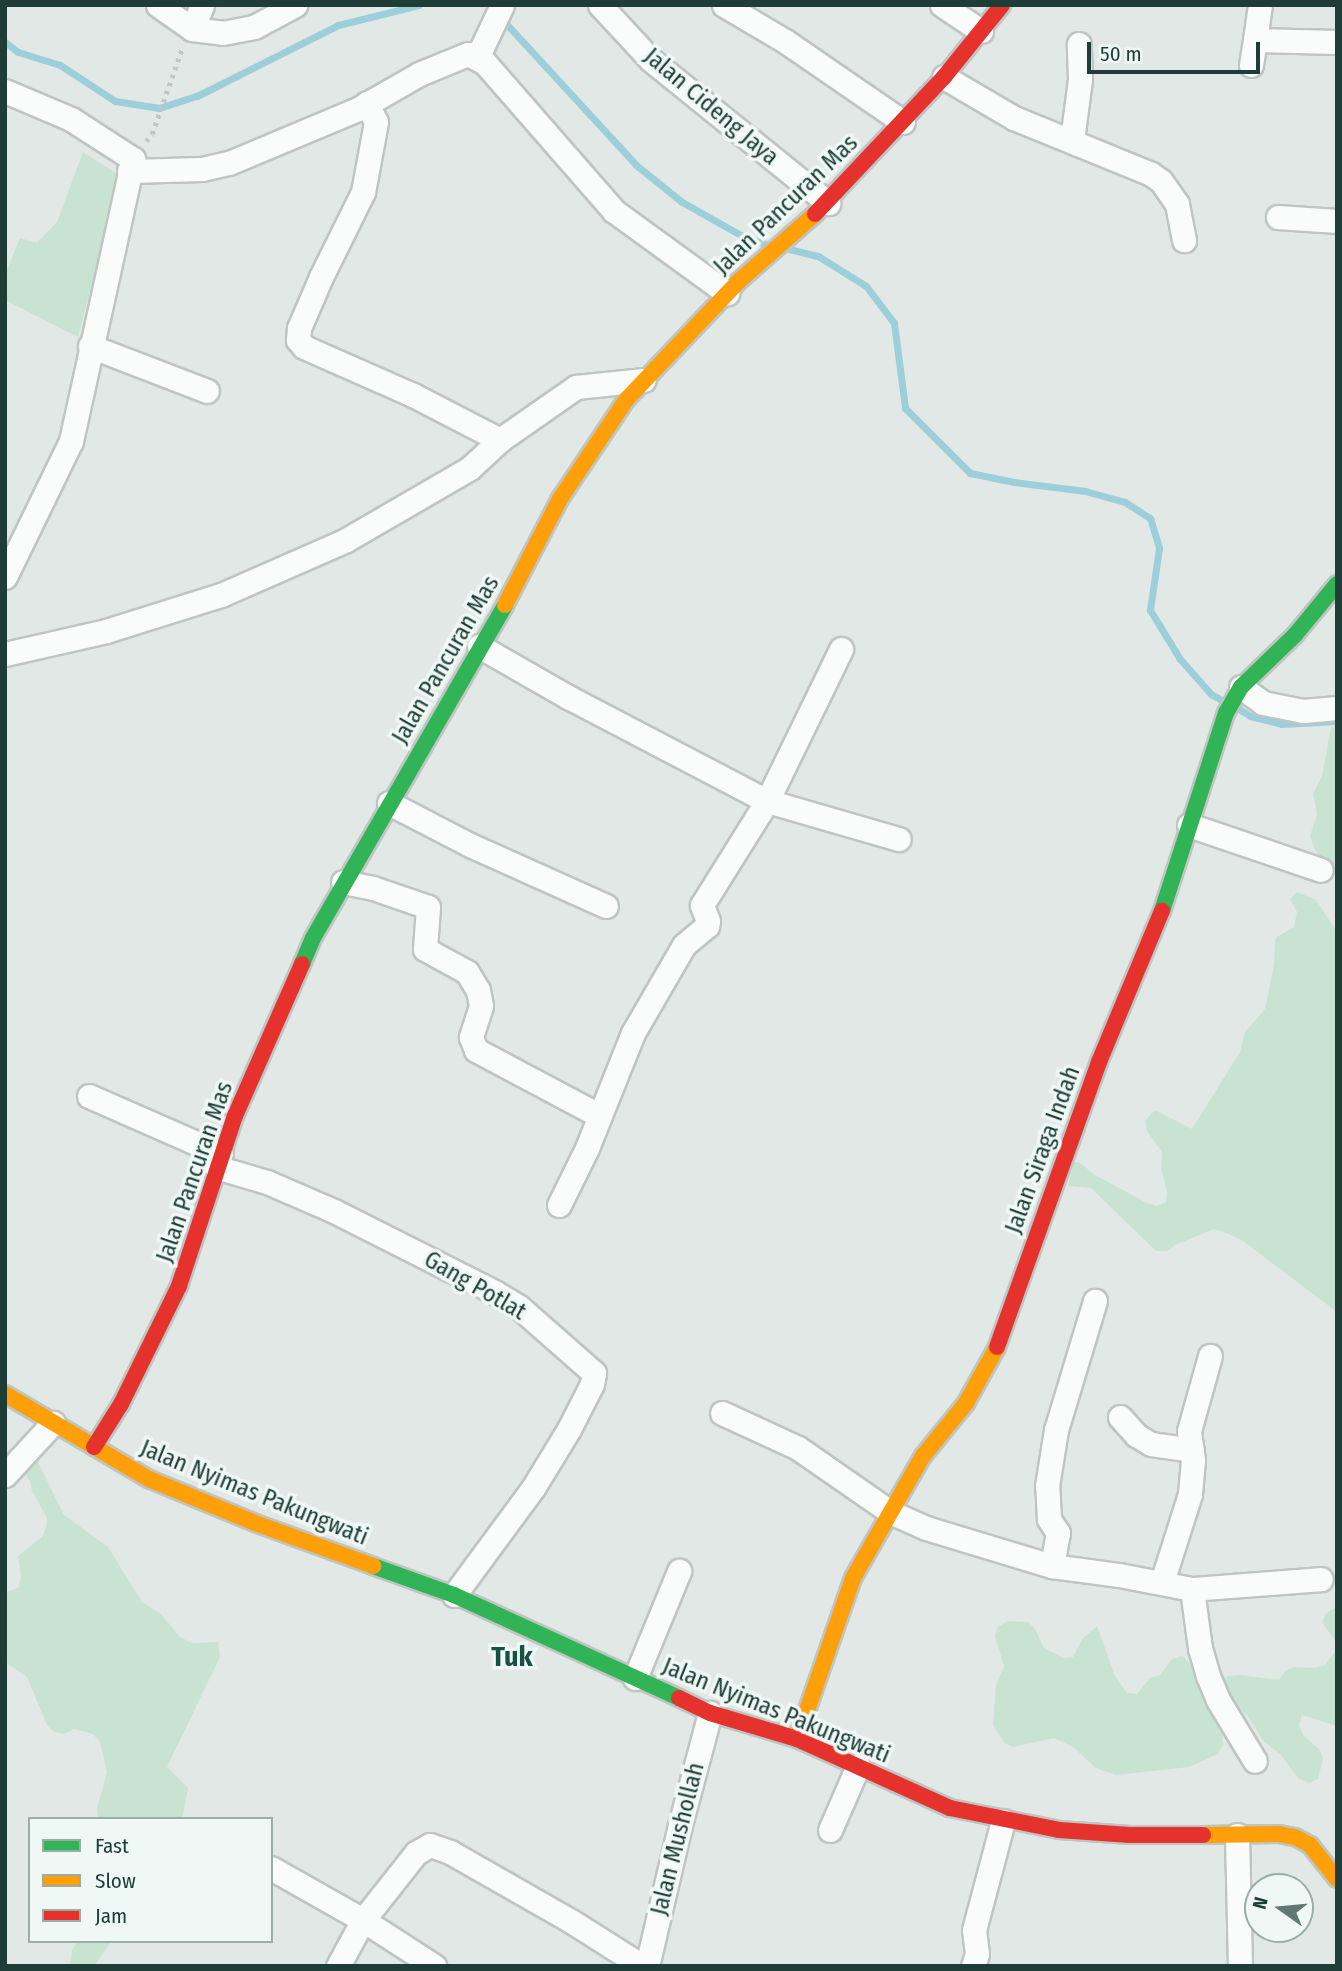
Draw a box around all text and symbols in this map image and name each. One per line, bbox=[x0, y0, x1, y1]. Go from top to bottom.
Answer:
scale bar bbox=[1090, 28, 1263, 72]
text: 50 m bbox=[1100, 41, 1142, 67]
street label: Jalan Cideng Jaya bbox=[638, 42, 784, 172]
street label: Jalan Pancuran Mas bbox=[708, 129, 864, 281]
street label: Jalan Pancuran Mas bbox=[386, 571, 506, 749]
street label: Jalan Siraga Indah bbox=[999, 1062, 1087, 1238]
street label: Jalan Pancuran Mas bbox=[151, 1078, 239, 1266]
street label: Gang Potlat bbox=[419, 1245, 531, 1327]
street label: Jalan Nyimas Pakungwati bbox=[136, 1434, 372, 1552]
district label: Tuk bbox=[491, 1640, 533, 1674]
street label: Jalan Nyimas Pakungwati bbox=[658, 1652, 894, 1770]
street label: Jalan Mushollah bbox=[645, 1760, 711, 1918]
legend bbox=[28, 1817, 273, 1943]
text: Fast bbox=[95, 1833, 129, 1859]
text: Slow bbox=[95, 1868, 136, 1894]
north arrow bbox=[1244, 1873, 1314, 1943]
text: N bbox=[1248, 1894, 1273, 1911]
text: Jam bbox=[95, 1903, 127, 1929]

